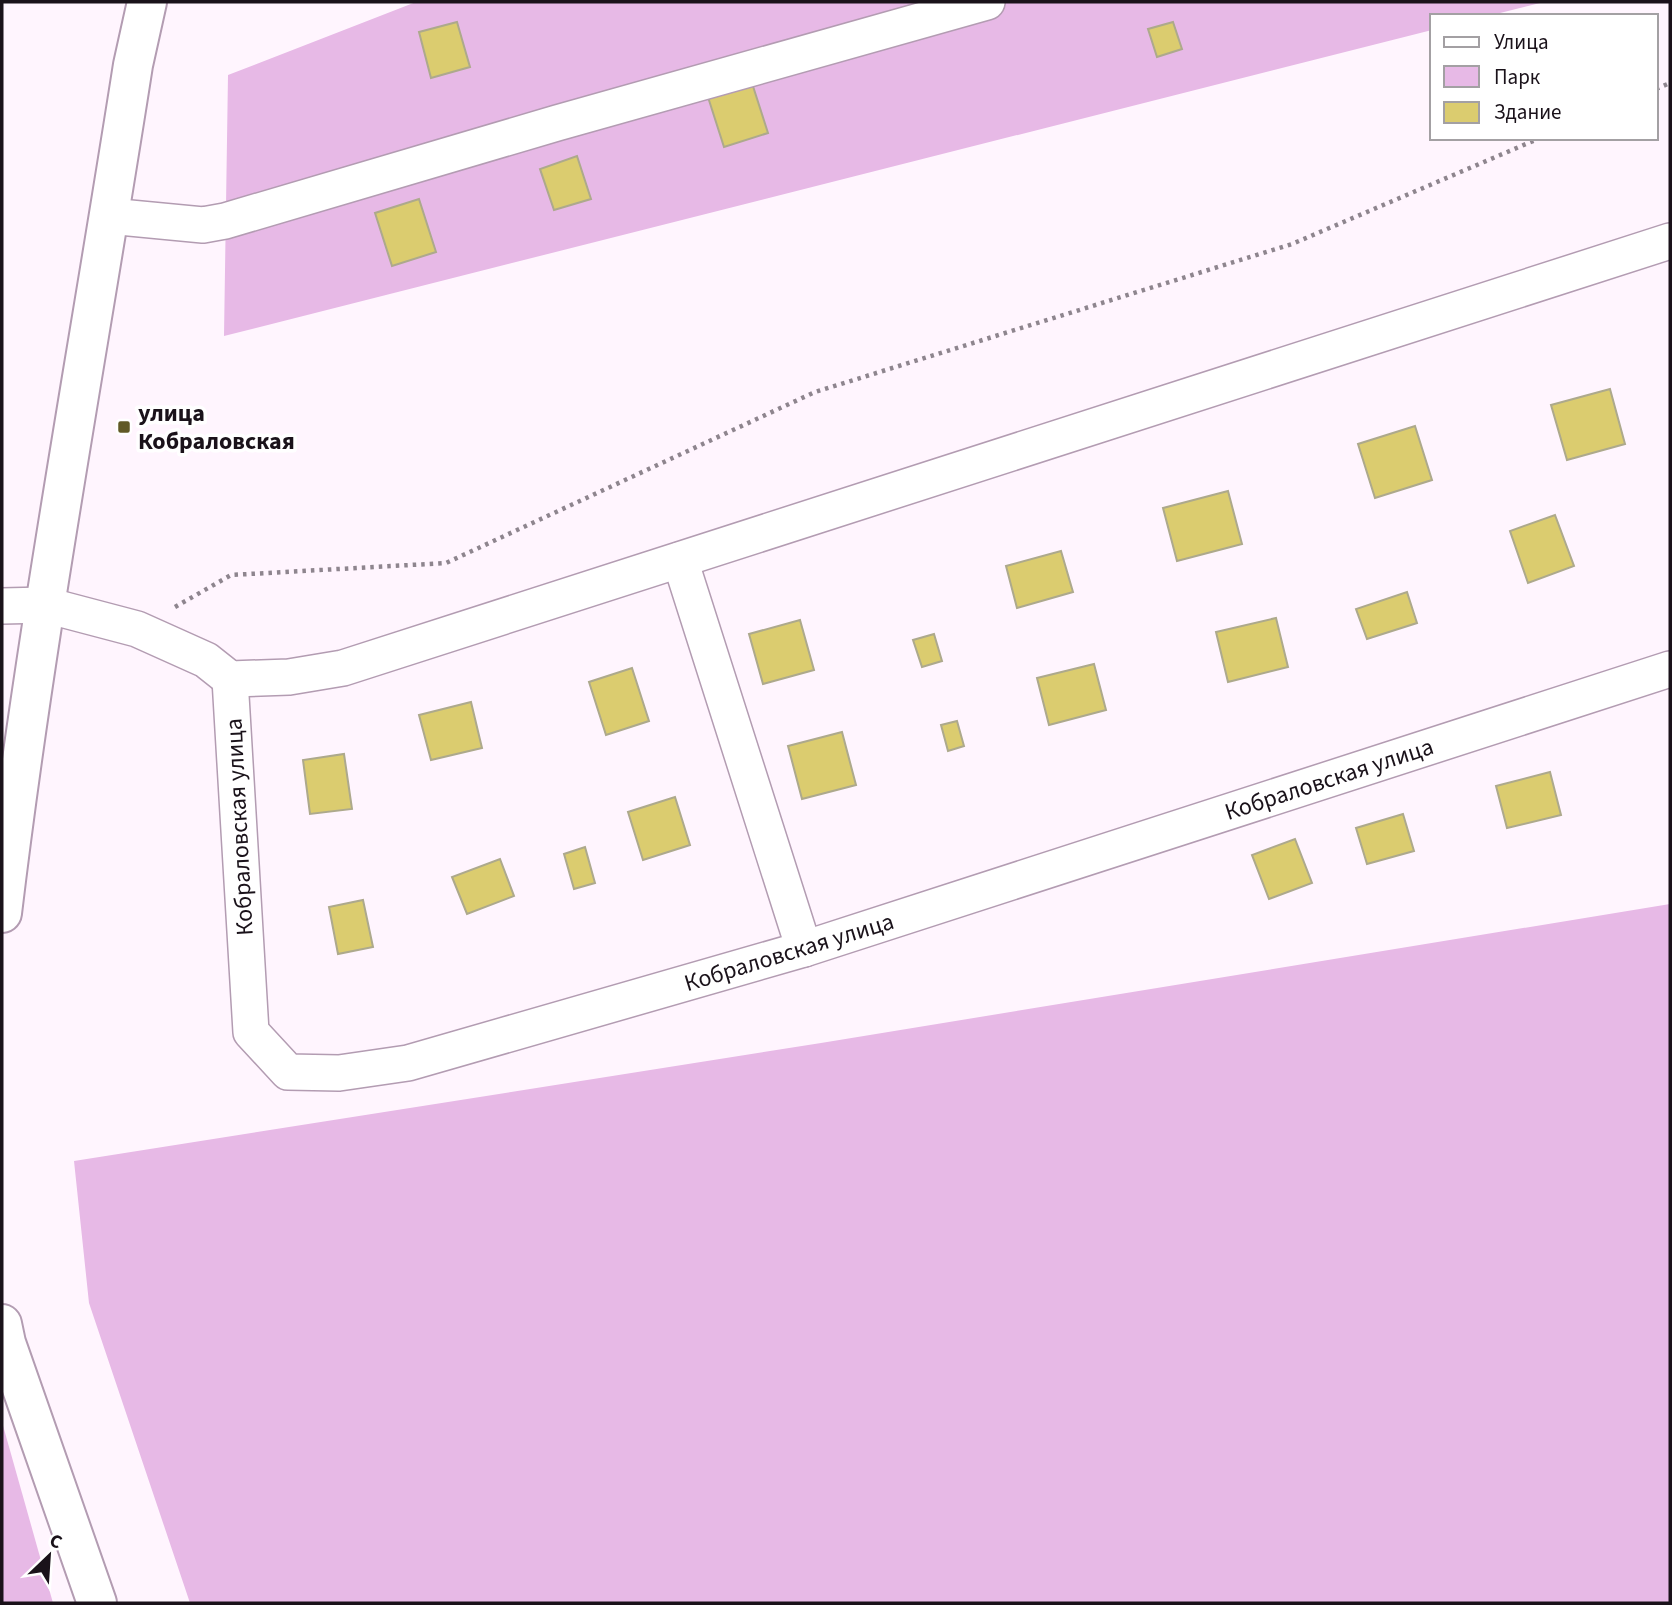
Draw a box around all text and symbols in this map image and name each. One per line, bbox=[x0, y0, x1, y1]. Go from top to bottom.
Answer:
legend bbox=[1430, 14, 1658, 140]
text: Улица bbox=[1494, 27, 1549, 57]
text: Парк bbox=[1494, 62, 1541, 92]
text: Здание bbox=[1494, 97, 1562, 127]
place label: улица Кобраловская bbox=[138, 396, 295, 459]
marker: улица Кобраловская bbox=[116, 419, 132, 435]
street label: Кобраловская улица bbox=[216, 717, 263, 937]
street label: Кобраловская улица bbox=[1220, 729, 1438, 830]
street label: Кобраловская улица bbox=[680, 904, 898, 1001]
north arrow bbox=[14, 1521, 84, 1591]
text: С bbox=[45, 1527, 66, 1557]

